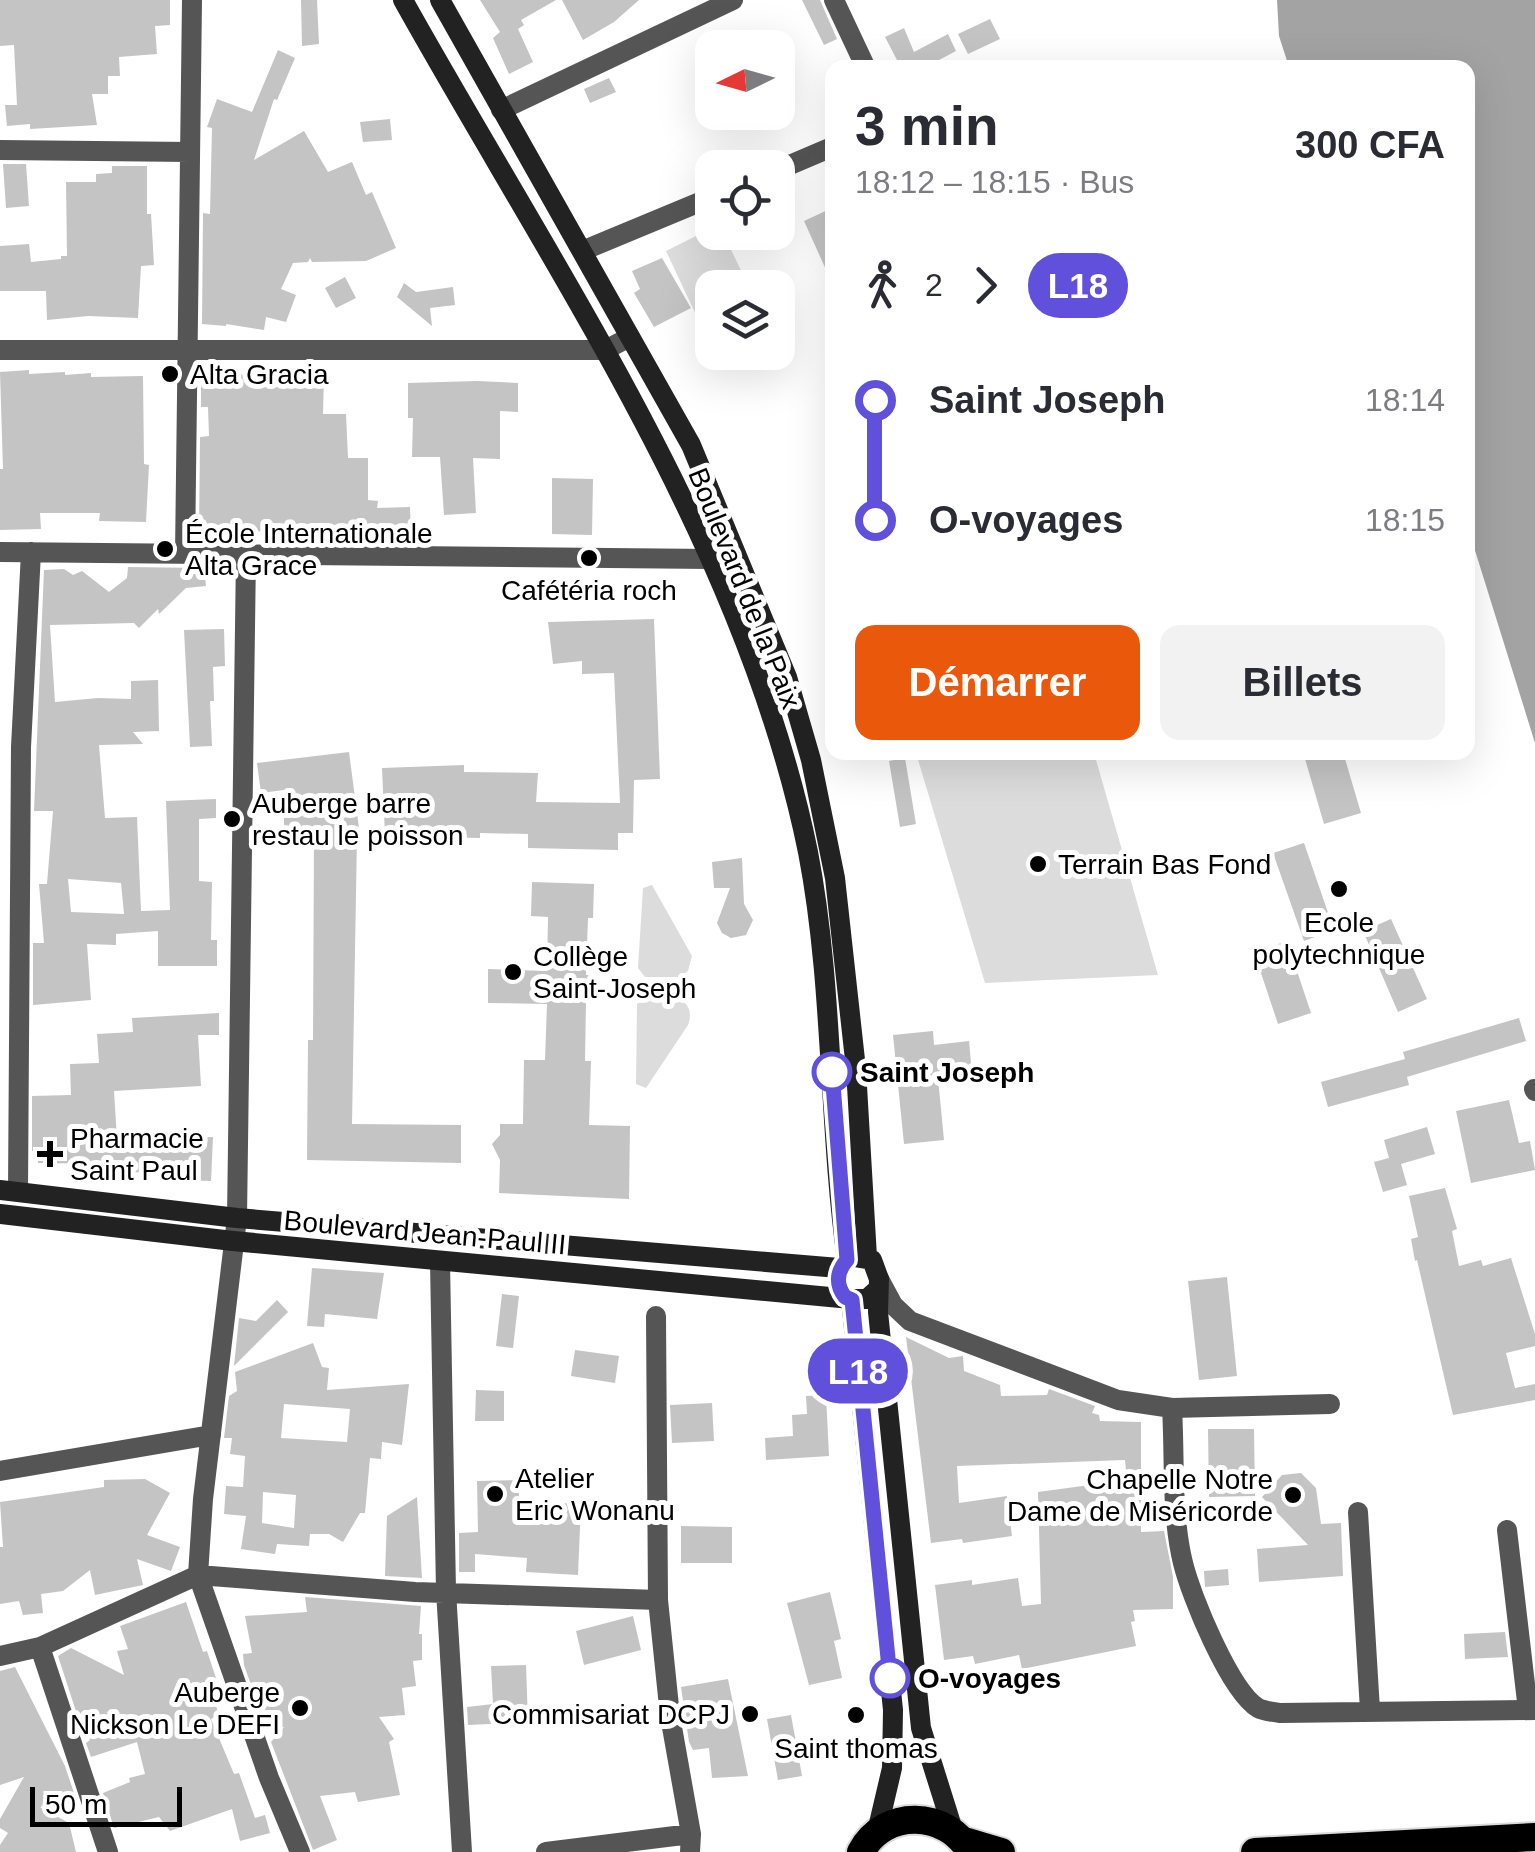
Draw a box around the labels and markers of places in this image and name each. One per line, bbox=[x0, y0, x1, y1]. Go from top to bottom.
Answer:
place label: Alta Gracia bbox=[190, 359, 329, 390]
marker: Alta Gracia bbox=[159, 363, 181, 385]
place label: École Internationale Alta Grace bbox=[185, 518, 433, 581]
marker: École Internationale Alta Grace bbox=[154, 538, 176, 560]
marker: Cafétéria roch bbox=[578, 547, 600, 569]
place label: Cafétéria roch bbox=[501, 575, 677, 606]
place label: Auberge barre restau le poisson bbox=[252, 788, 464, 851]
marker: Auberge barre restau le poisson bbox=[221, 808, 243, 830]
place label: Terrain Bas Fond bbox=[1058, 849, 1271, 880]
marker: Terrain Bas Fond bbox=[1027, 853, 1049, 875]
marker: Ecole polytechnique bbox=[1328, 878, 1350, 900]
place label: Ecole polytechnique bbox=[1253, 907, 1425, 970]
place label: Collège Saint-Joseph bbox=[533, 941, 696, 1004]
marker: Collège Saint-Joseph bbox=[502, 961, 524, 983]
marker: Saint Joseph bbox=[813, 1053, 851, 1091]
place label: Saint Joseph bbox=[860, 1057, 1034, 1088]
place label: Pharmacie Saint Paul bbox=[70, 1123, 204, 1186]
marker: Pharmacie Saint Paul bbox=[39, 1143, 61, 1165]
place label: Atelier Eric Wonanu bbox=[515, 1463, 675, 1526]
place label: Chapelle Notre Dame de Miséricorde bbox=[1007, 1464, 1273, 1527]
marker: Atelier Eric Wonanu bbox=[484, 1483, 506, 1505]
marker: Chapelle Notre Dame de Miséricorde bbox=[1282, 1484, 1304, 1506]
marker: O-voyages bbox=[871, 1659, 909, 1697]
place label: O-voyages bbox=[918, 1663, 1061, 1694]
place label: Auberge Nickson Le DEFI bbox=[70, 1677, 280, 1740]
marker: Auberge Nickson Le DEFI bbox=[289, 1697, 311, 1719]
place label: Commisariat DCPJ bbox=[492, 1699, 730, 1730]
marker: Commisariat DCPJ bbox=[739, 1703, 761, 1725]
marker: Saint thomas bbox=[845, 1704, 867, 1726]
place label: Saint thomas bbox=[774, 1733, 938, 1764]

